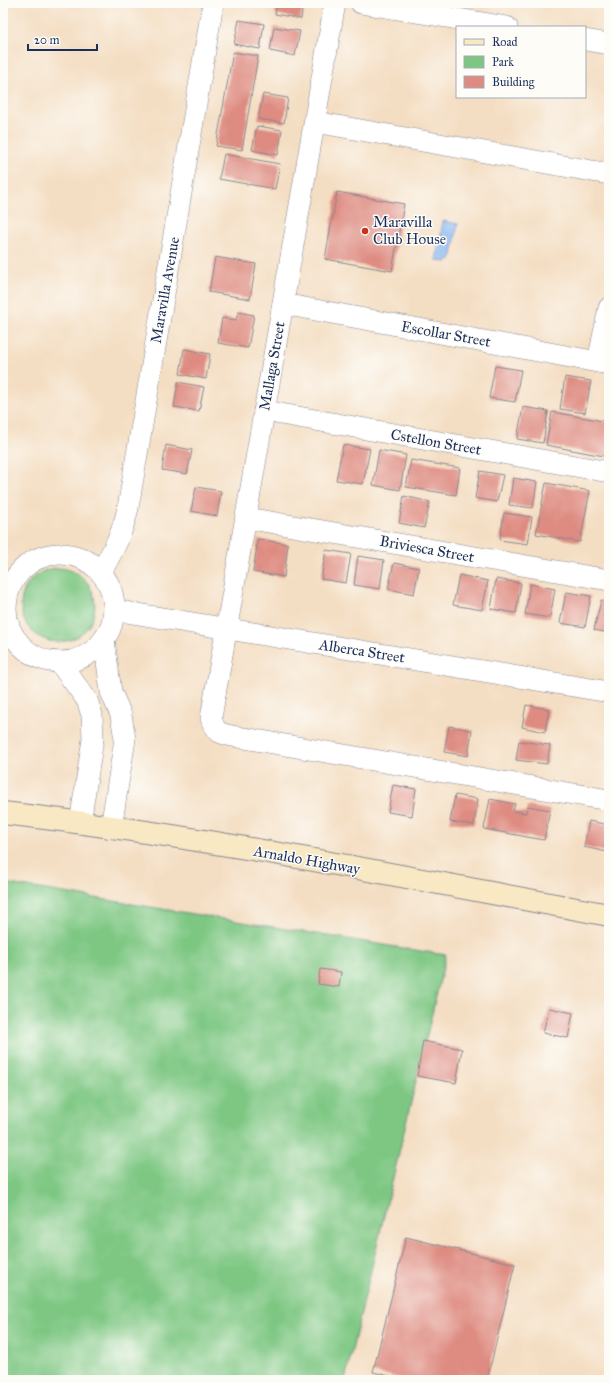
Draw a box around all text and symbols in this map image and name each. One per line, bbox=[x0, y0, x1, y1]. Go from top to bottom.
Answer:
scale bar bbox=[28, 26, 97, 52]
legend bbox=[456, 26, 586, 98]
text: 20 m bbox=[34, 33, 60, 47]
text: Road bbox=[492, 35, 518, 49]
text: Park bbox=[492, 55, 514, 69]
text: Building bbox=[492, 75, 535, 90]
place label: Maravilla Club House bbox=[373, 213, 446, 248]
marker: Maravilla Club House bbox=[360, 226, 370, 236]
street label: Maravilla Avenue bbox=[147, 235, 183, 345]
street label: Escollar Street bbox=[400, 317, 493, 351]
street label: Mallaga Street bbox=[255, 319, 289, 412]
street label: Cstellon Street bbox=[389, 425, 483, 459]
street label: Briviesca Street bbox=[378, 532, 476, 566]
street label: Alberca Street bbox=[317, 635, 407, 667]
street label: Arnaldo Highway bbox=[251, 842, 363, 878]

